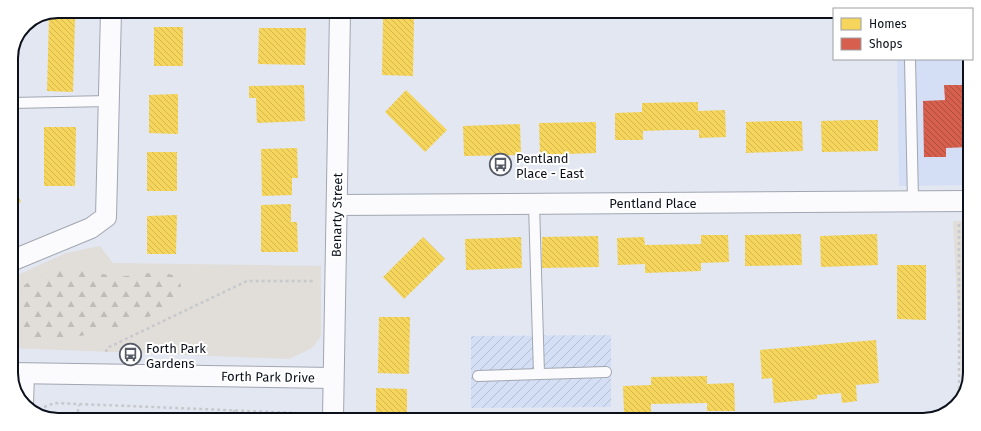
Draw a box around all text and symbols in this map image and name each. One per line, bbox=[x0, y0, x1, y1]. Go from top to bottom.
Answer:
legend bbox=[833, 8, 973, 60]
text: Homes bbox=[869, 17, 907, 31]
text: Shops bbox=[869, 37, 903, 51]
place label: Pentland Place - East bbox=[516, 151, 584, 181]
bus stop icon: Pentland Place - East bbox=[487, 152, 513, 178]
street label: Benarty Street bbox=[329, 172, 345, 257]
street label: Pentland Place bbox=[609, 196, 697, 211]
place label: Forth Park Gardens bbox=[146, 341, 206, 371]
bus stop icon: Forth Park Gardens bbox=[118, 342, 144, 368]
street label: Forth Park Drive bbox=[221, 369, 315, 385]

